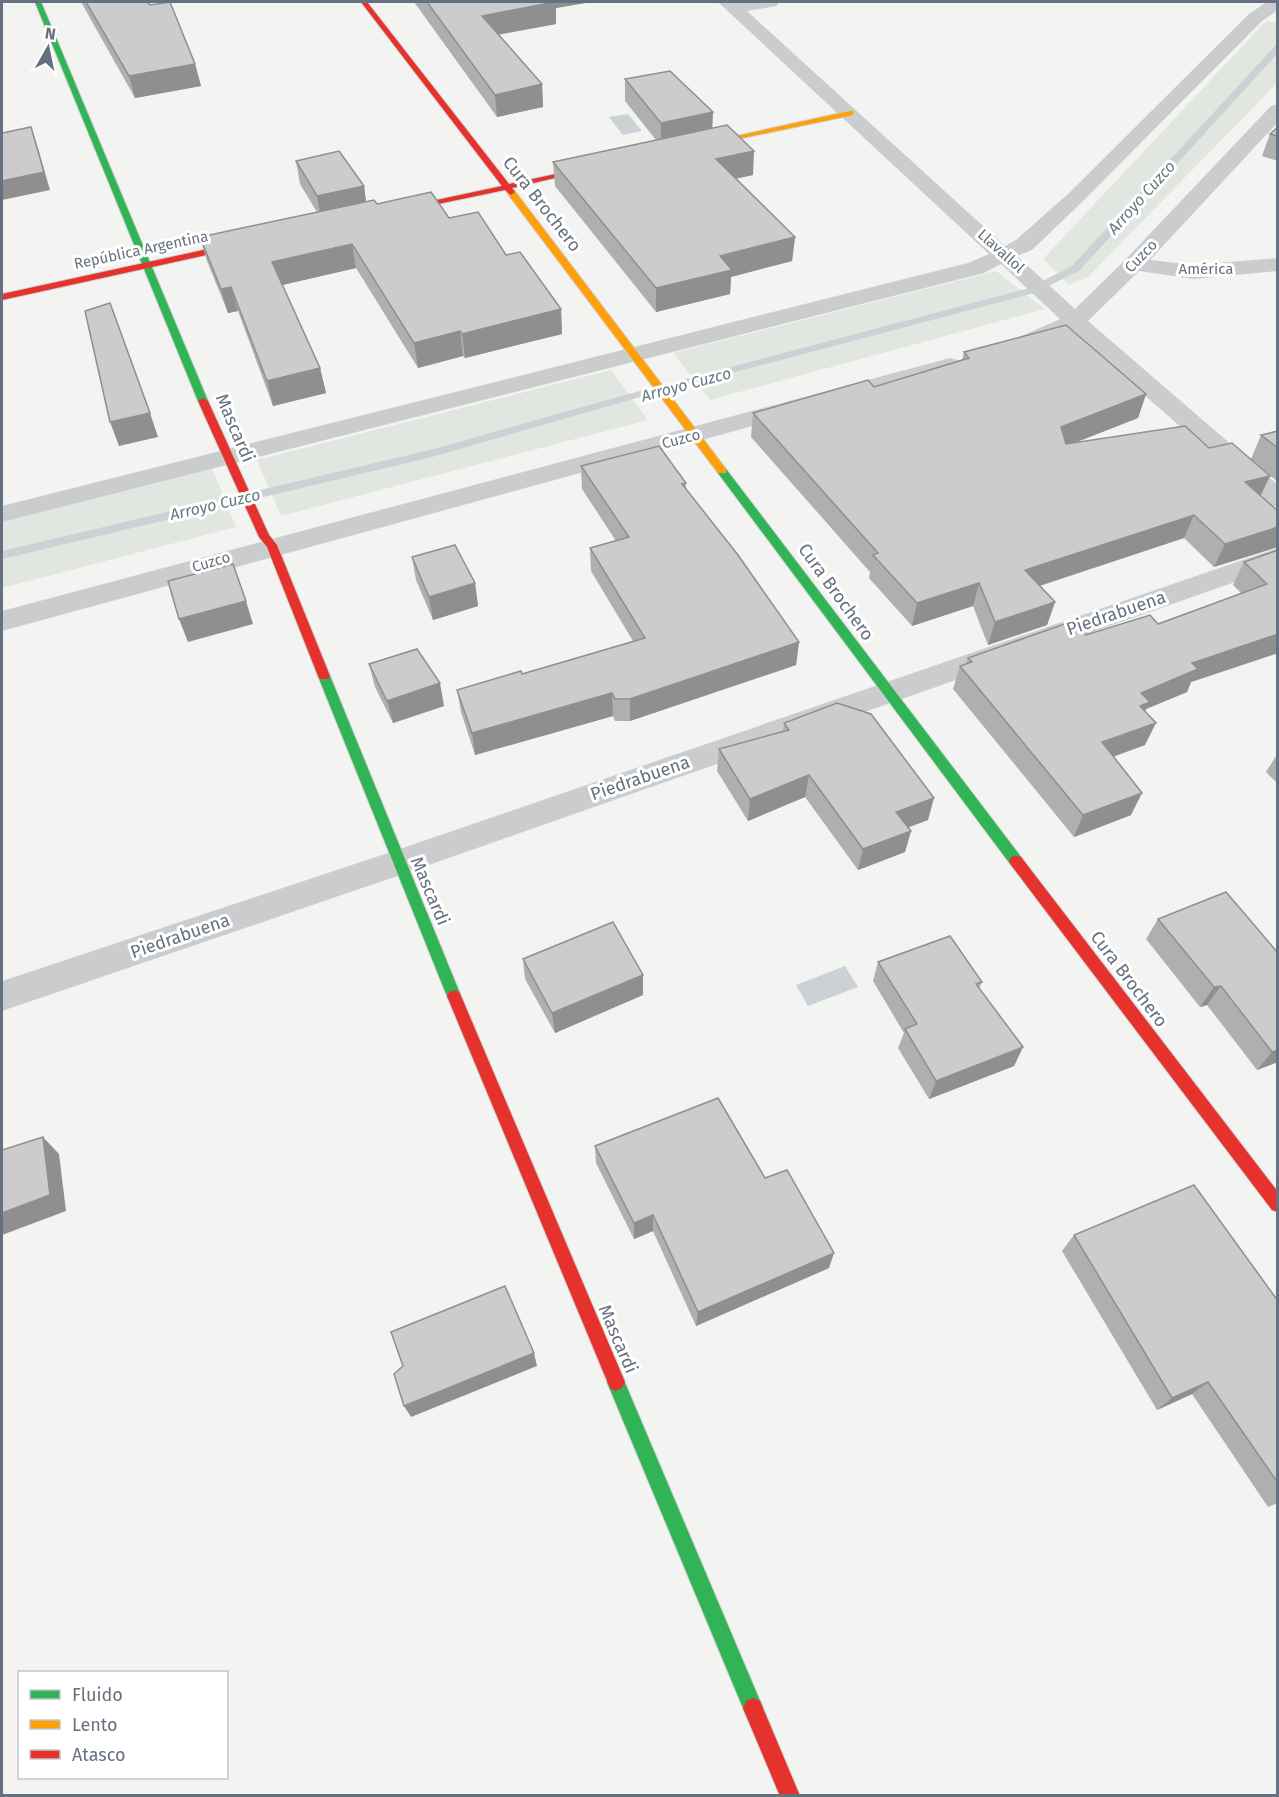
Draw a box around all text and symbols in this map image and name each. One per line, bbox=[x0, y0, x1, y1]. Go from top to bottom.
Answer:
north arrow bbox=[18, 18, 78, 78]
text: N bbox=[44, 23, 57, 44]
street label: Cura Brochero bbox=[498, 152, 586, 256]
water label: Arroyo Cuzco bbox=[1103, 157, 1179, 239]
street label: Llavallol bbox=[974, 225, 1028, 277]
street label: República Argentina bbox=[72, 227, 210, 273]
street label: Cuzco bbox=[1121, 236, 1161, 276]
street label: América bbox=[1179, 260, 1233, 278]
water label: Arroyo Cuzco bbox=[638, 363, 733, 406]
street label: Mascardi bbox=[211, 390, 259, 466]
street label: Cuzco bbox=[660, 425, 702, 453]
water label: Arroyo Cuzco bbox=[167, 485, 262, 524]
street label: Cura Brochero bbox=[793, 539, 879, 645]
street label: Cuzco bbox=[190, 548, 232, 576]
street label: Piedrabuena bbox=[1063, 586, 1169, 640]
street label: Piedrabuena bbox=[587, 751, 693, 805]
street label: Mascardi bbox=[406, 853, 454, 929]
street label: Piedrabuena bbox=[127, 909, 233, 963]
street label: Cura Brochero bbox=[1086, 927, 1172, 1031]
street label: Mascardi bbox=[594, 1301, 642, 1377]
legend bbox=[18, 1671, 228, 1779]
text: Fluido bbox=[72, 1684, 123, 1706]
text: Lento bbox=[72, 1714, 118, 1736]
text: Atasco bbox=[72, 1744, 125, 1766]

